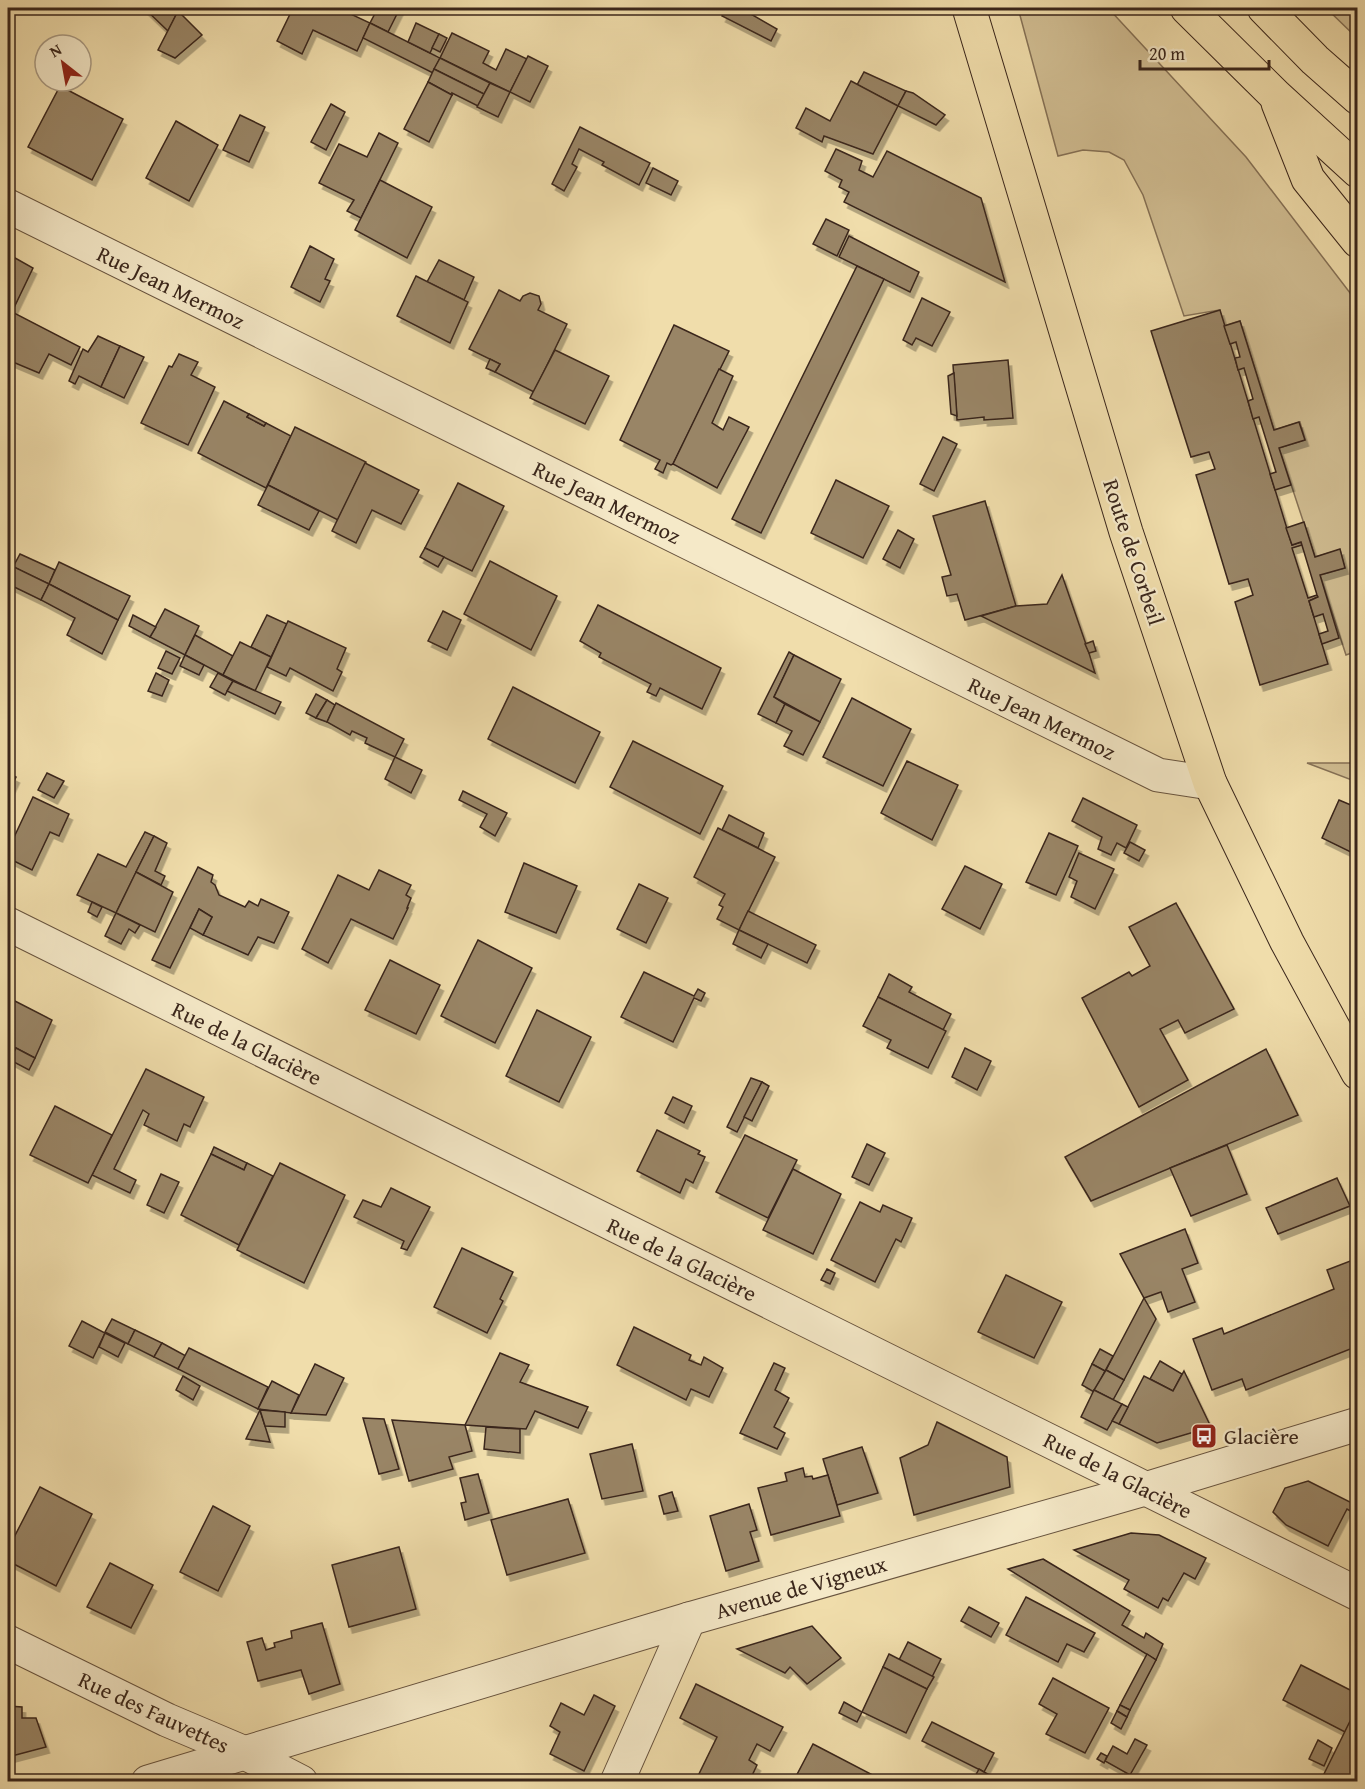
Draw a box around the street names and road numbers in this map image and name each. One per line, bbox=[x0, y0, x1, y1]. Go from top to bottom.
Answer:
street label: Rue Jean Mermoz bbox=[92, 237, 251, 337]
street label: Rue Jean Mermoz bbox=[528, 452, 687, 552]
street label: Route de Corbeil bbox=[1095, 475, 1173, 629]
street label: Rue Jean Mermoz bbox=[963, 668, 1122, 768]
street label: Rue de la Glacière bbox=[167, 993, 327, 1093]
street label: Rue de la Glacière bbox=[602, 1209, 762, 1309]
street label: Rue de la Glacière bbox=[1038, 1424, 1198, 1526]
street label: Avenue de Vigneux bbox=[712, 1547, 891, 1627]
street label: Rue des Fauvettes bbox=[73, 1663, 235, 1761]

